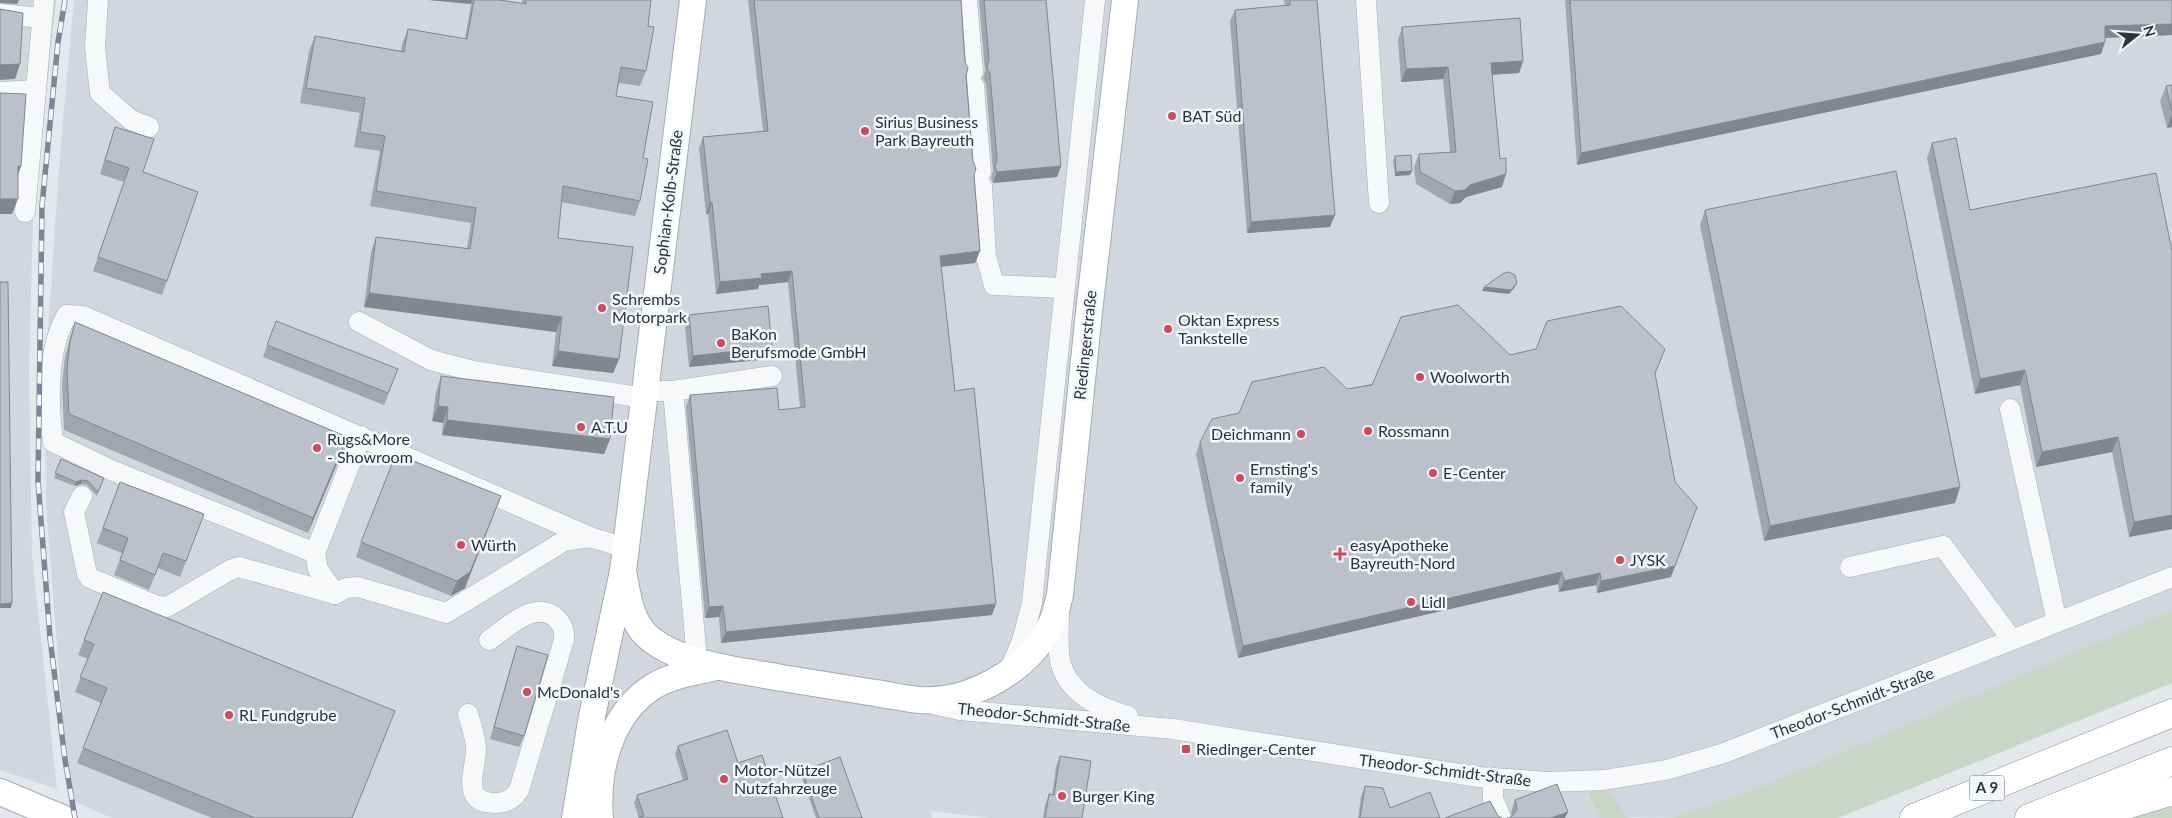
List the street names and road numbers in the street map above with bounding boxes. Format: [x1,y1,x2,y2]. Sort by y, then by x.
street label: Sophian-Kolb-Straße [649,129,686,275]
street label: Riedingerstraße [1069,289,1100,401]
street label: Theodor-Schmidt-Straße [1767,663,1936,742]
street label: Theodor-Schmidt-Straße [957,698,1131,735]
street label: Theodor-Schmidt-Straße [1358,750,1532,790]
road number: A 9 [1970,776,2004,800]

